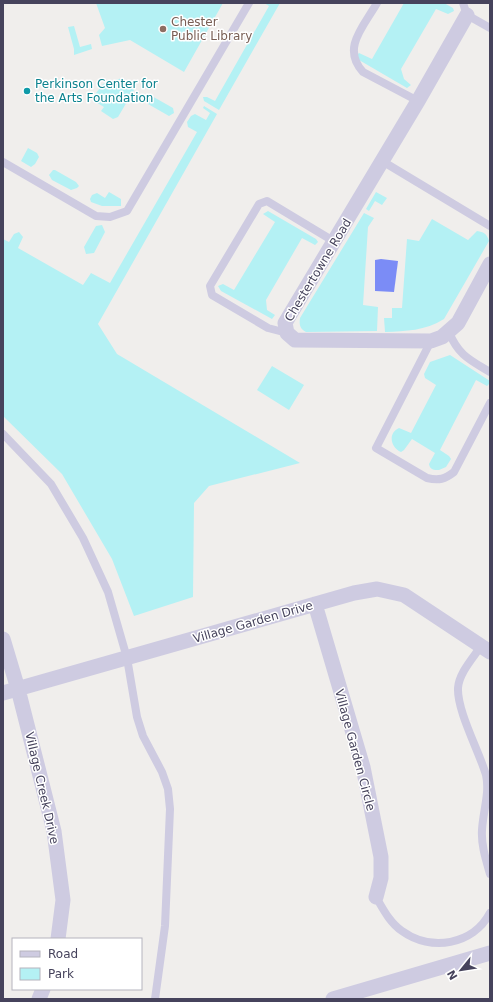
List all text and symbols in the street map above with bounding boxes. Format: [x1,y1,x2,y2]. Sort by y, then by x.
place label: Chester Public Library [171,15,252,43]
marker: Chester Public Library [158,24,168,34]
place label: Perkinson Center for the Arts Foundation [35,77,158,105]
marker: Perkinson Center for the Arts Foundation [22,86,32,96]
street label: Chestertowne Road [282,216,354,324]
street label: Village Garden Drive [192,598,314,646]
street label: Village Garden Circle [332,688,378,812]
street label: Village Creek Drive [22,731,62,845]
legend [12,938,142,990]
text: Road [48,947,78,961]
north arrow [441,950,481,990]
text: Park [48,967,74,981]
text: N [445,968,461,982]

